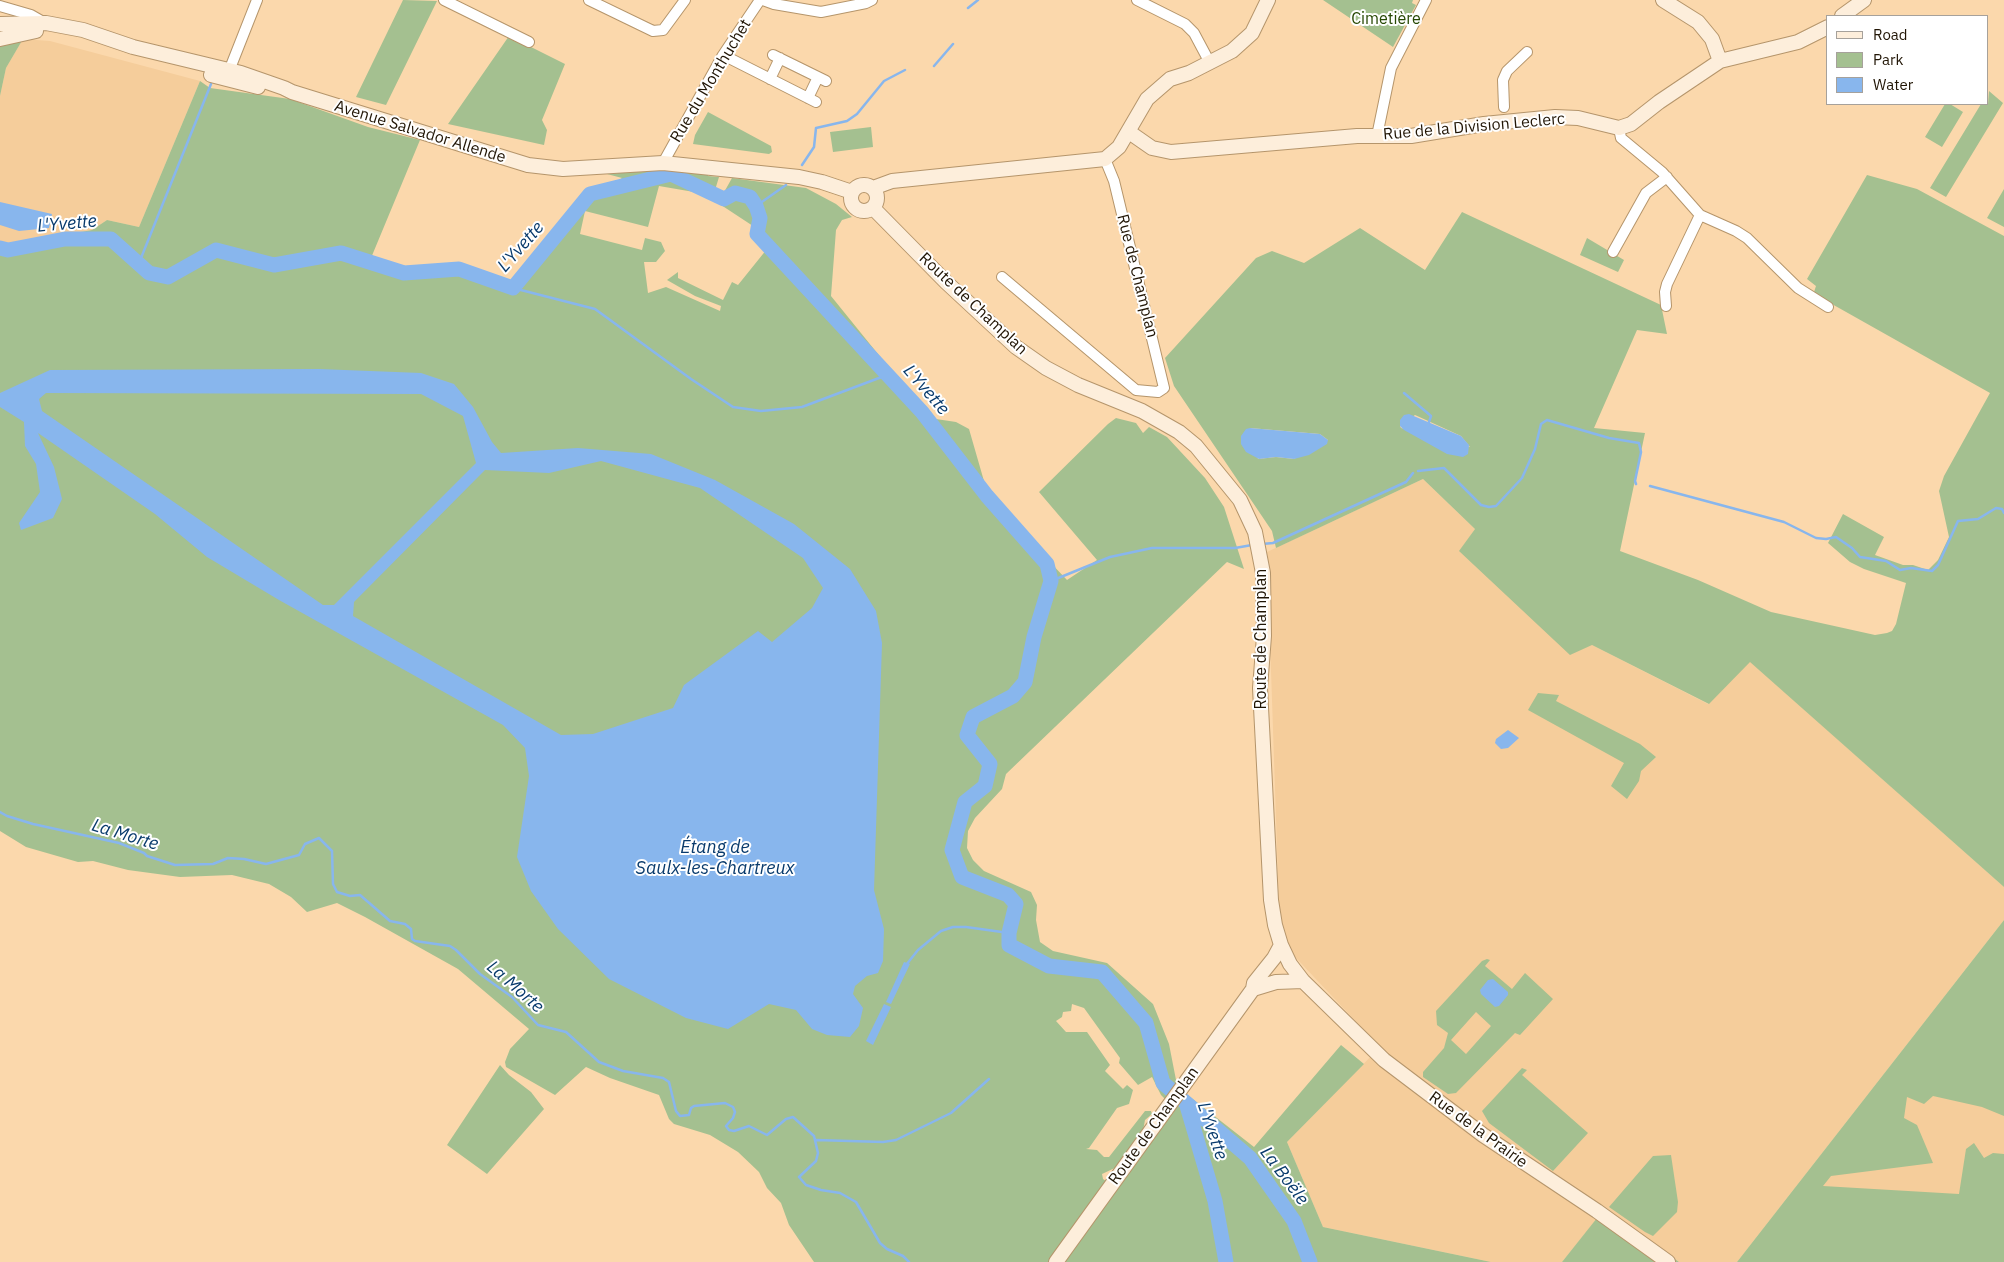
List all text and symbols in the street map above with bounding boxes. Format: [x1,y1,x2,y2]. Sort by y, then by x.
park label: Cimetière [1351,9,1421,29]
legend [1826,15,1989,105]
street label: Rue du Monthuchet [667,16,755,146]
text: Road [1873,25,1908,44]
text: Park [1873,50,1903,69]
text: Water [1873,75,1913,94]
street label: Avenue Salvador Allende [332,97,508,167]
street label: Rue de la Division Leclerc [1382,109,1566,145]
water label: L'Yvette [36,211,98,237]
street label: Rue de Champlan [1112,212,1162,340]
water label: L'Yvette [493,217,549,277]
street label: Route de Champlan [915,249,1031,359]
water label: L'Yvette [898,360,954,420]
street label: Route de Champlan [1251,569,1271,709]
water label: La Morte [89,815,161,855]
water label: Étang de Saulx-les-Chartreux [635,837,795,880]
water label: La Morte [482,956,548,1018]
street label: Route de Champlan [1105,1063,1203,1189]
street label: Rue de la Prairie [1425,1088,1531,1172]
water label: L'Yvette [1192,1099,1232,1163]
water label: La Boële [1255,1143,1313,1209]

